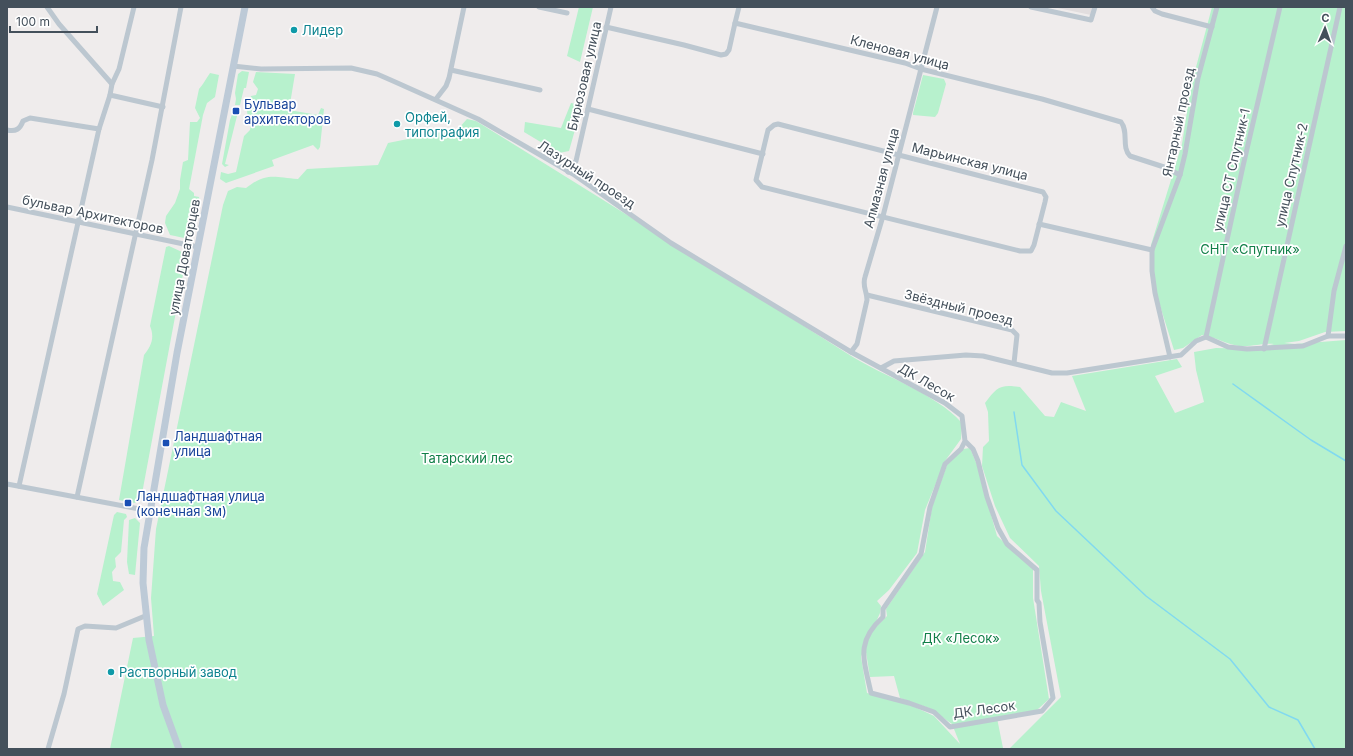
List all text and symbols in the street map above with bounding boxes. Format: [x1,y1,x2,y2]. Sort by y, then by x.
scale bar [10,8,97,34]
north arrow [1305,8,1345,48]
text: С [1321,11,1330,25]
text: 100 m [16,14,50,29]
street label: Бирюзовая улица [564,20,604,132]
place label: Лидер [302,22,343,38]
marker: Лидер [289,25,299,35]
street label: Кленовая улица [849,31,951,73]
street label: Янтарный проезд [1159,66,1197,178]
place label: Бульвар архитекторов [244,96,331,127]
marker: Бульвар архитекторов [231,106,241,116]
street label: улица СТ Спутник-1 [1209,107,1253,233]
place label: Орфей, типография [405,109,480,140]
marker: Орфей, типография [392,119,402,129]
street label: улица Спутник-2 [1271,121,1311,229]
street label: Алмазная улица [860,126,902,230]
street label: Лазурный проезд [535,137,639,211]
street label: Марьинская улица [910,139,1030,183]
street label: бульвар Архитекторов [21,191,165,237]
street label: улица Доваторцев [165,198,203,316]
park label: СНТ «Спутник» [1200,241,1300,257]
street label: Звёздный проезд [903,286,1015,328]
street label: ДК Лесок [896,359,958,405]
place label: Ландшафтная улица [174,428,262,459]
marker: Ландшафтная улица [161,438,171,448]
park label: Татарский лес [421,450,513,466]
place label: Ландшафтная улица (конечная 3м) [136,488,265,519]
marker: Ландшафтная улица (конечная 3м) [123,498,133,508]
park label: ДК «Лесок» [922,630,1000,646]
place label: Растворный завод [119,664,237,680]
marker: Растворный завод [106,667,116,677]
street label: ДК Лесок [952,697,1016,721]

